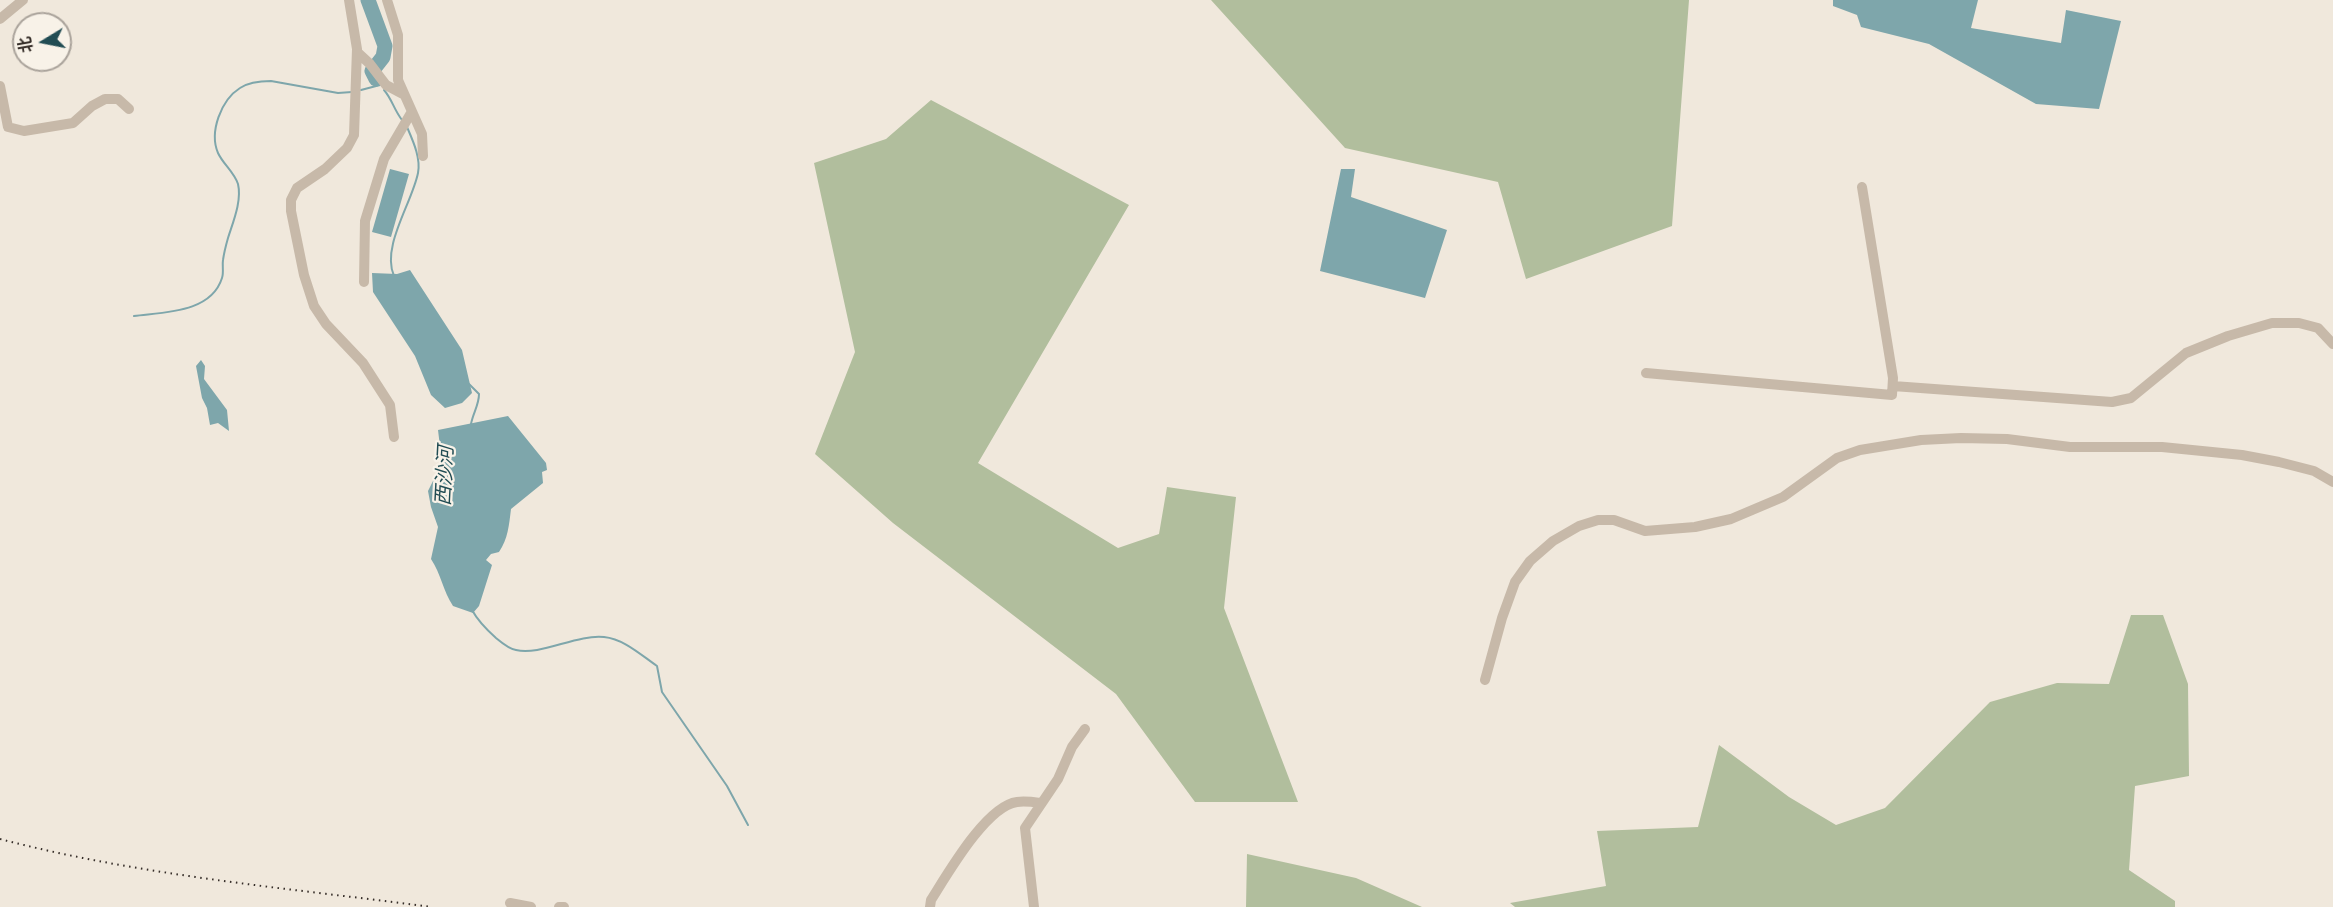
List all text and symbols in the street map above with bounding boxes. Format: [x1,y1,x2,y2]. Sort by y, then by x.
north arrow [12,12,72,72]
text: 北 [15,35,36,54]
water label: 西沙河 [432,445,460,507]

